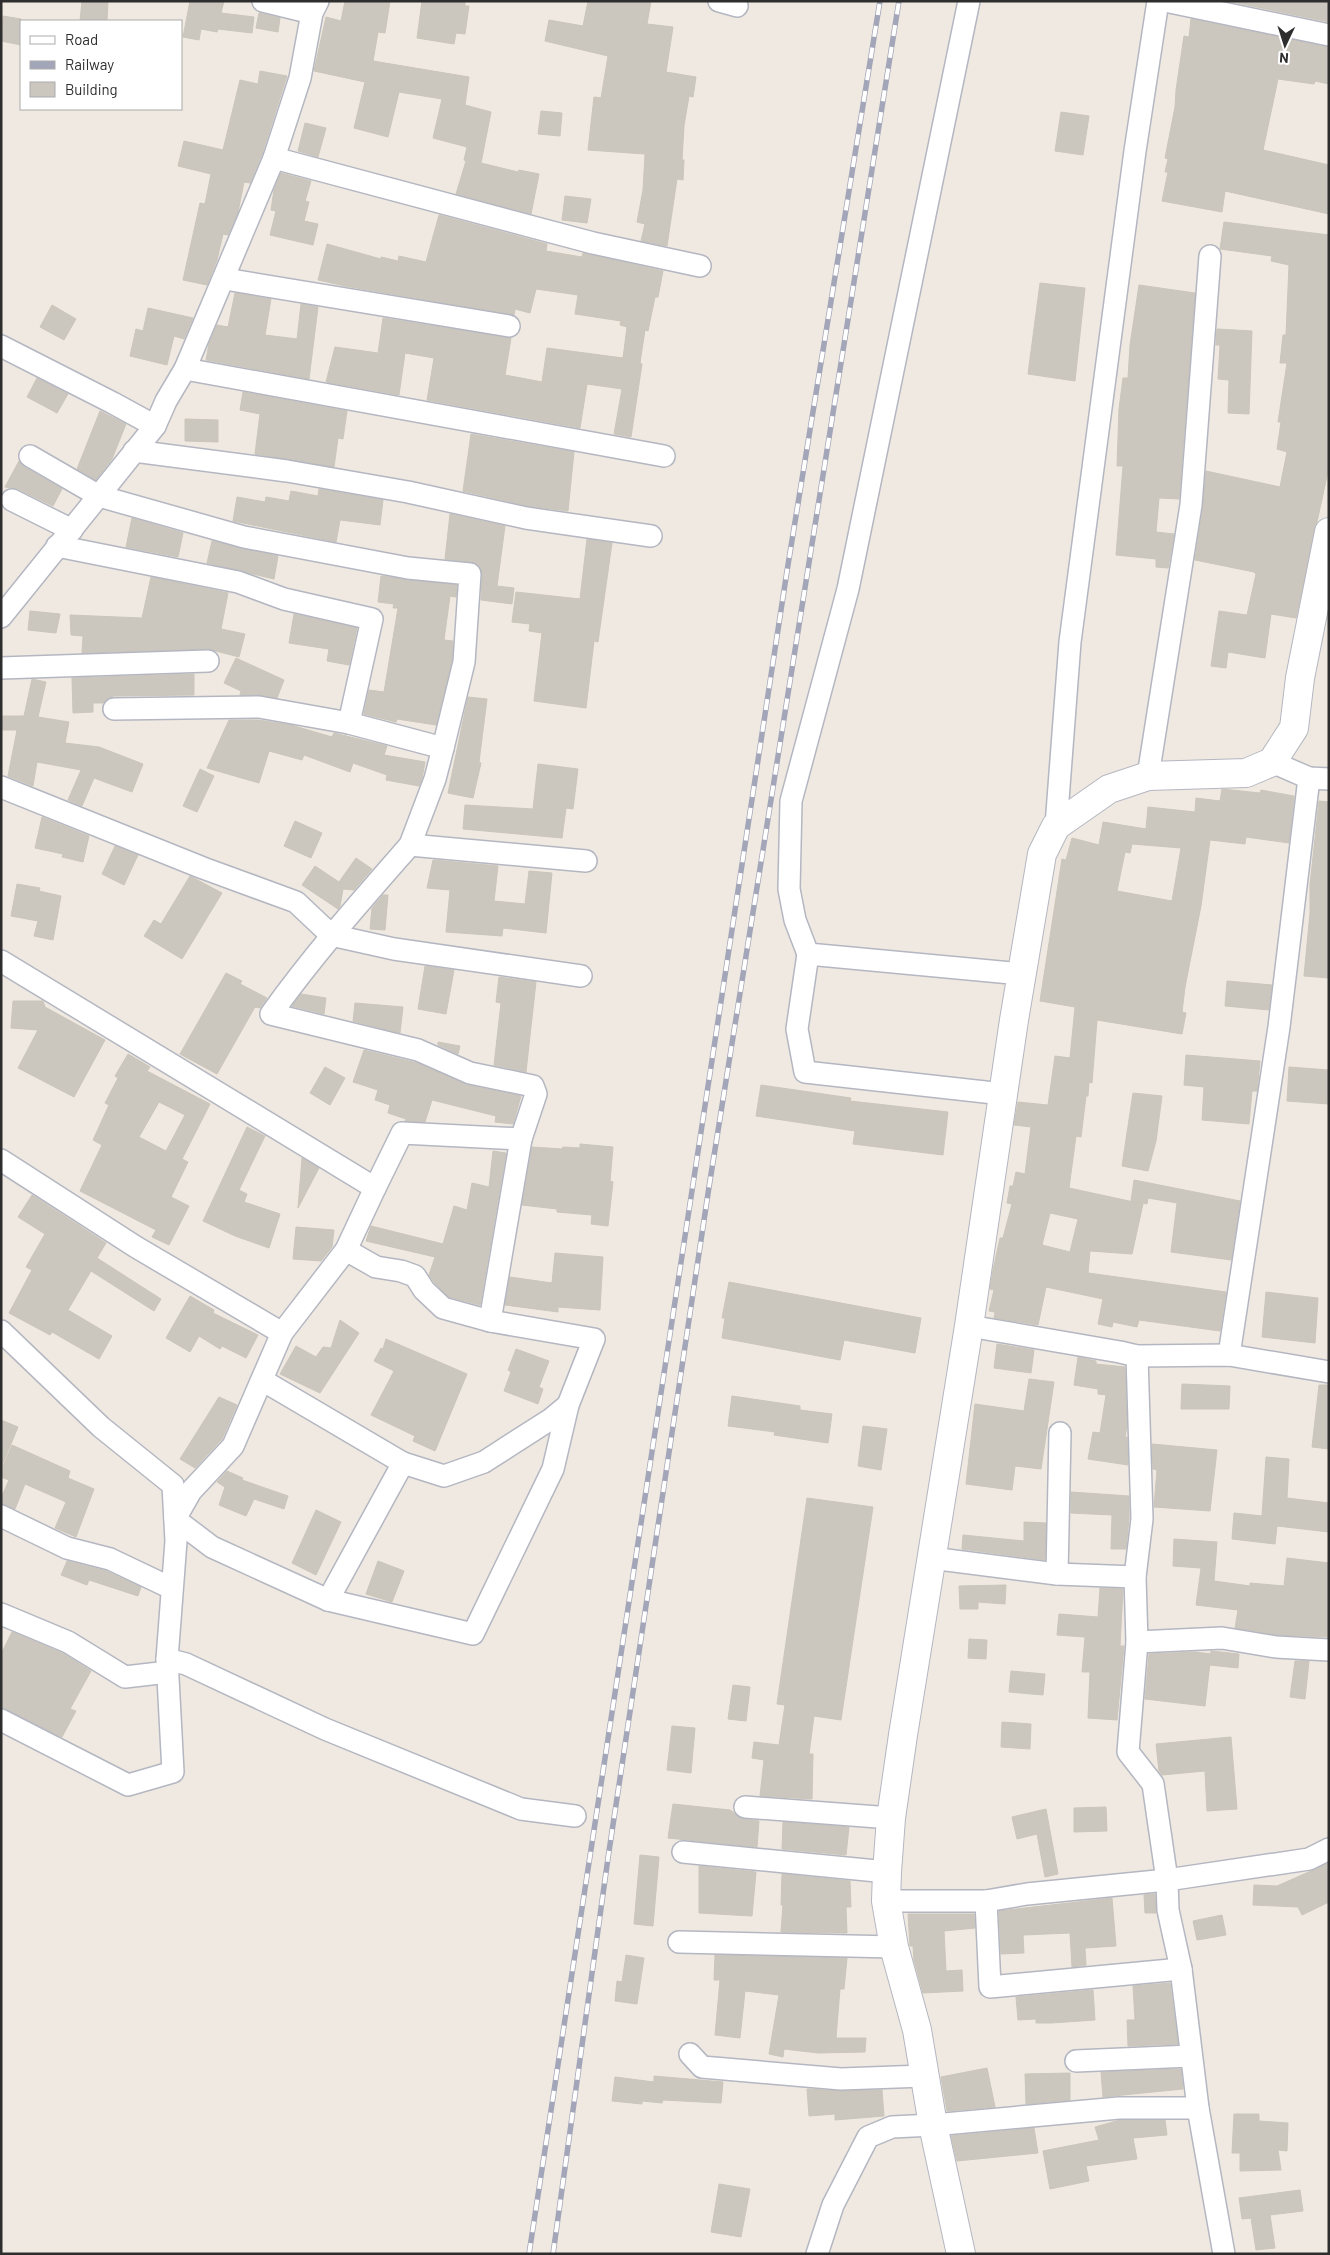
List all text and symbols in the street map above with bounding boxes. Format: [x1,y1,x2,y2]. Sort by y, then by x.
legend [20,20,182,110]
north arrow [1260,20,1310,70]
text: Road [65,30,98,48]
text: N [1279,50,1289,67]
text: Railway [65,55,114,73]
text: Building [65,80,118,98]

